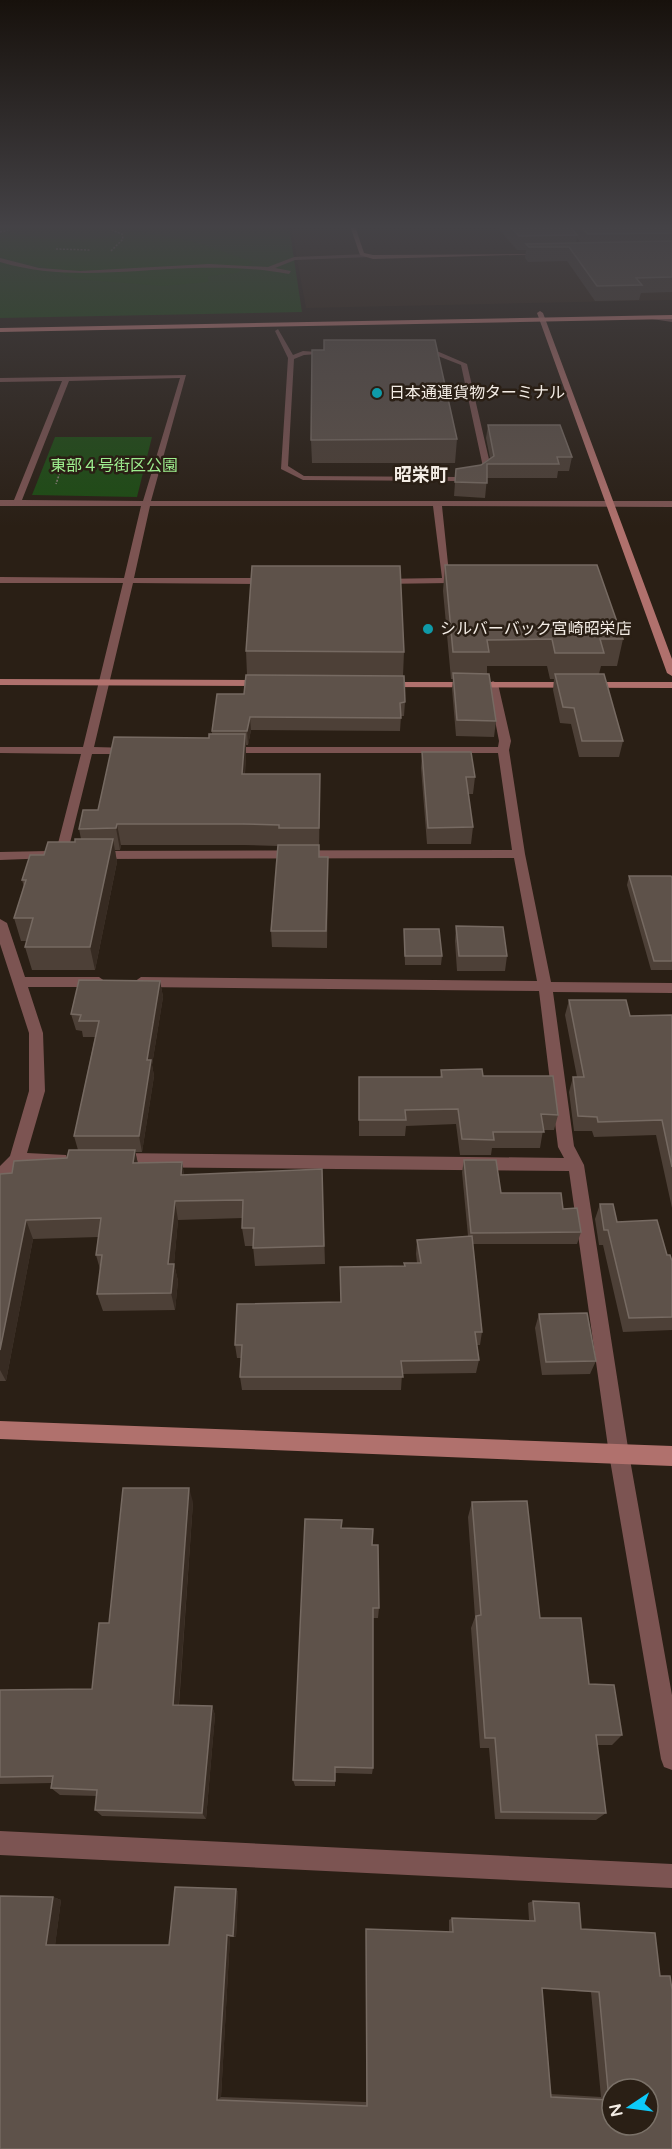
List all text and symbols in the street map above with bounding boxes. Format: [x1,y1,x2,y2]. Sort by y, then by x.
place label: 日本通運貨物ターミナル [389,383,565,403]
marker: 日本通運貨物ターミナル [370,386,384,400]
park label: 東部４号街区公園 [50,456,178,476]
district label: 昭栄町 [394,464,448,486]
place label: シルバーバック宮崎昭栄店 [440,619,632,639]
marker: シルバーバック宮崎昭栄店 [421,622,435,636]
north arrow [600,2077,660,2137]
text: N [605,2102,628,2119]

